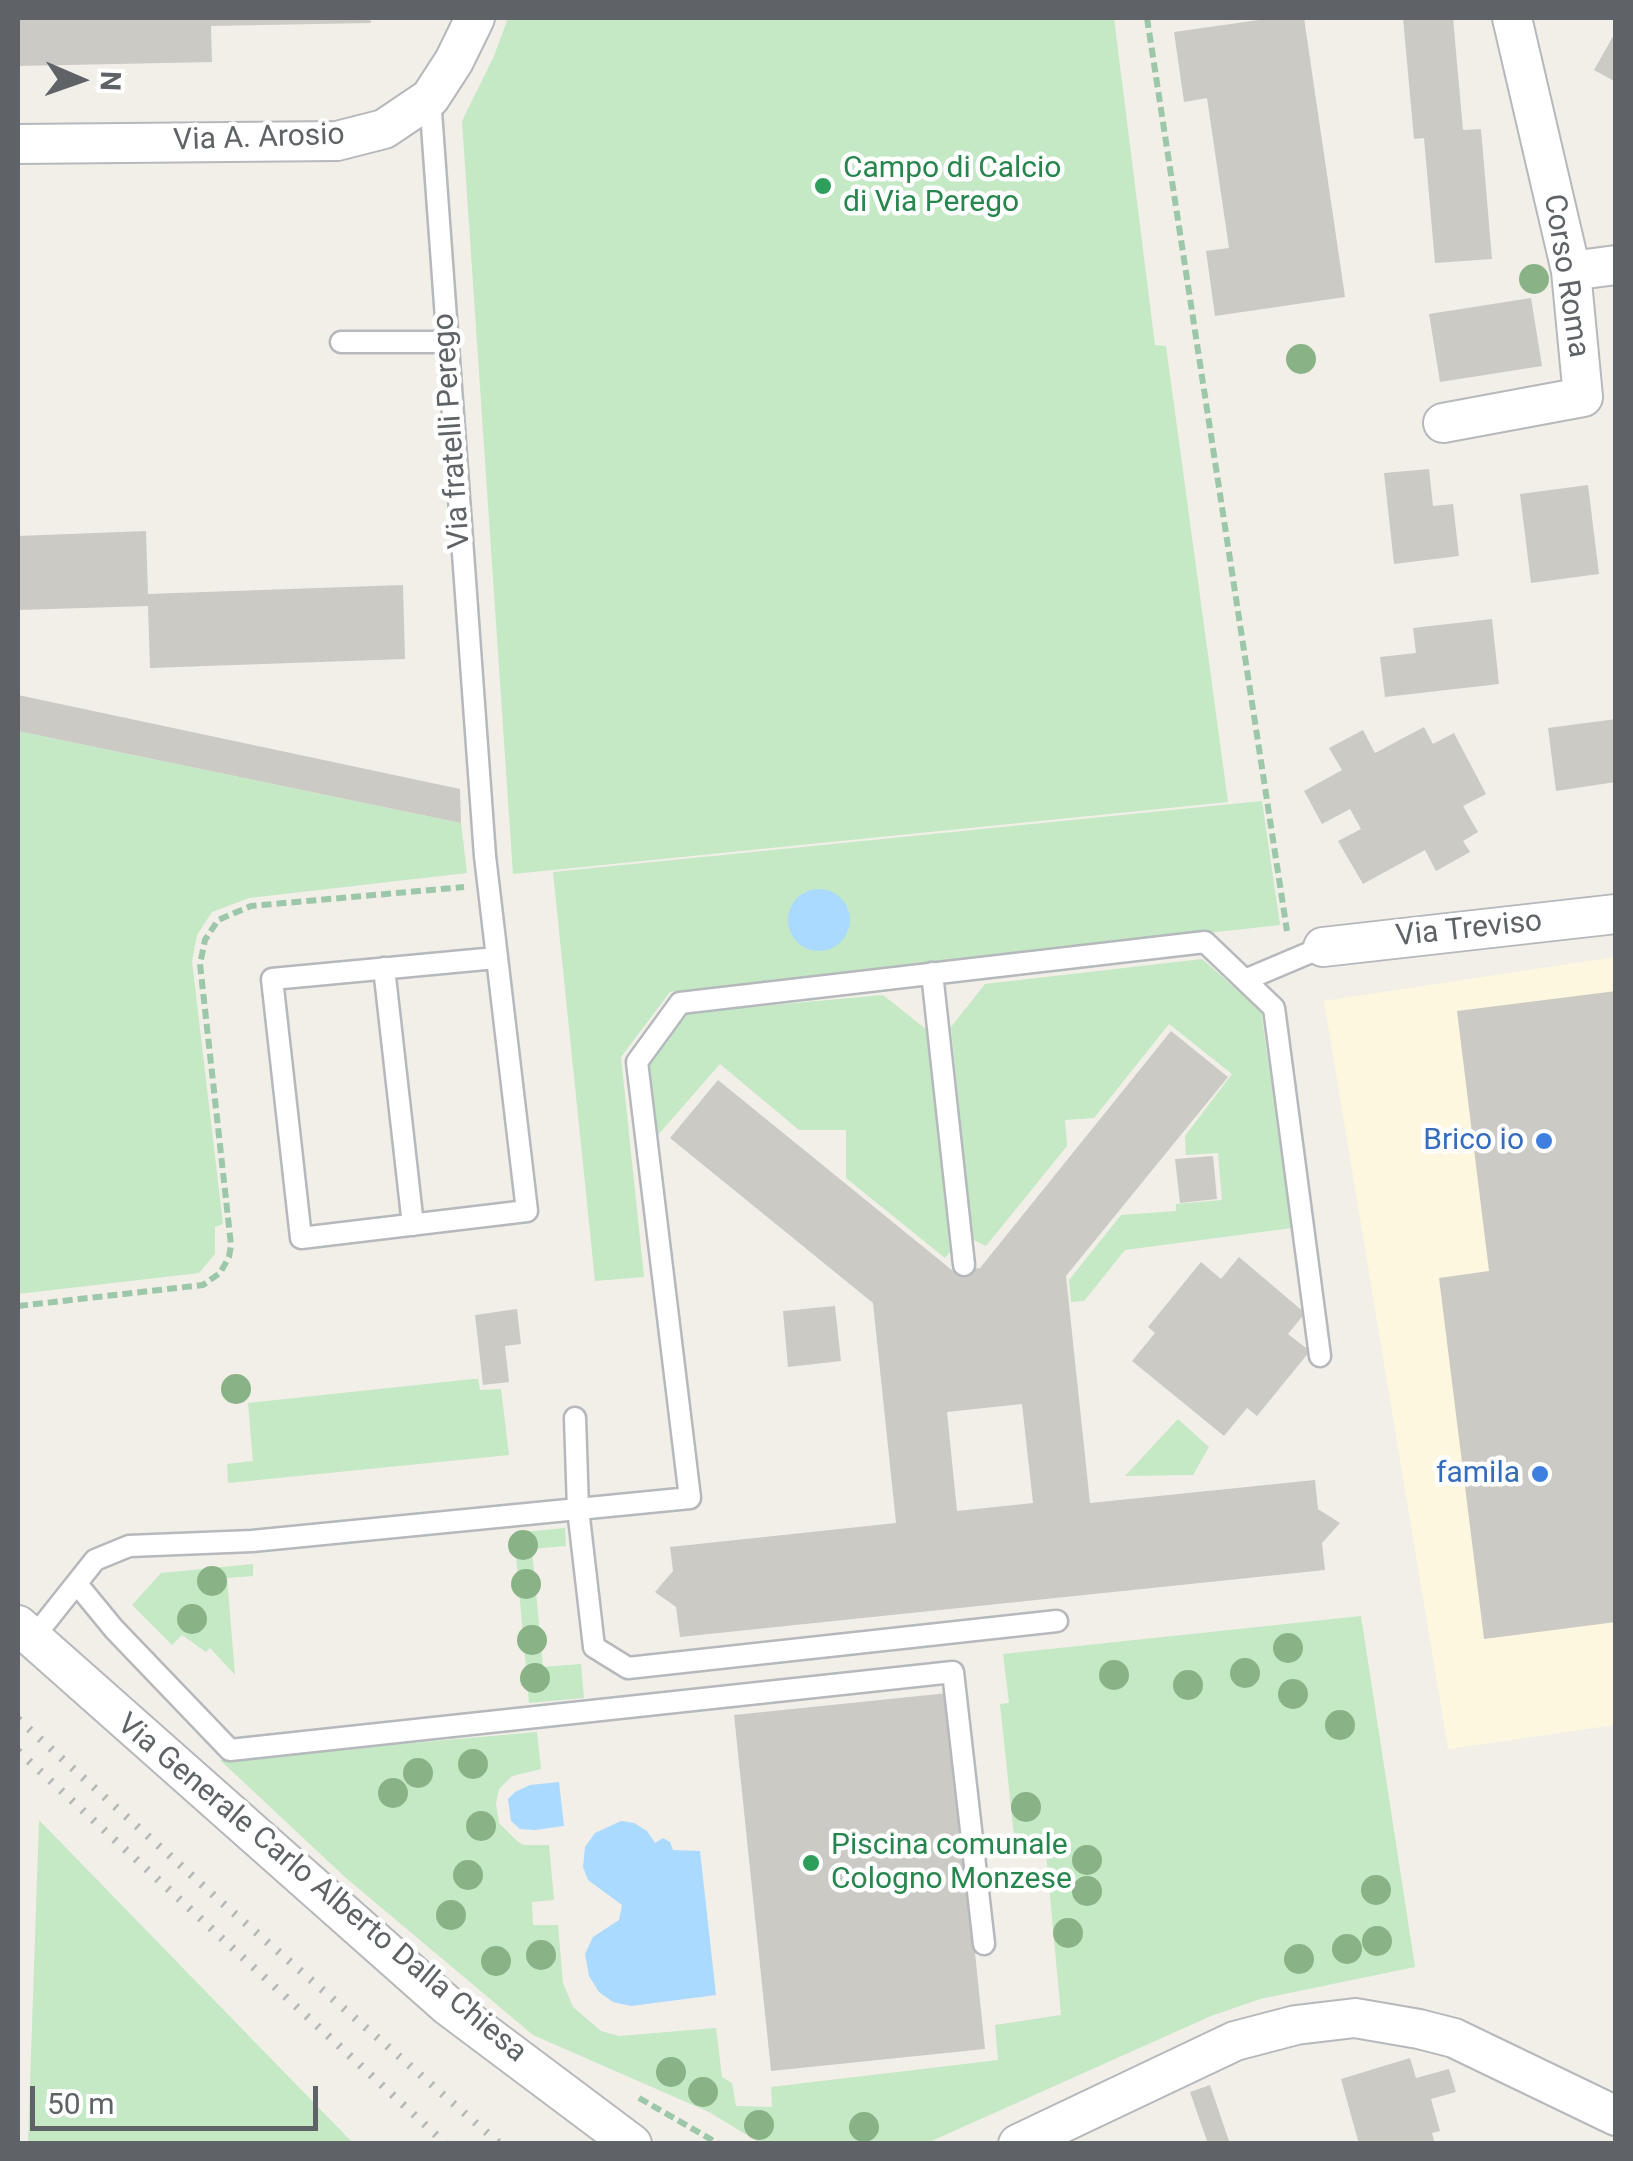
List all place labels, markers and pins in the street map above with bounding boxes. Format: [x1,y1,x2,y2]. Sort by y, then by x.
place label: Campo di Calcio di Via Perego [843,151,1061,222]
marker: Campo di Calcio di Via Perego [812,175,834,197]
place label: Brico io [1423,1123,1524,1159]
marker: Brico io [1533,1130,1555,1152]
place label: famila [1436,1456,1520,1492]
marker: famila [1529,1463,1551,1485]
place label: Piscina comunale Cologno Monzese [831,1828,1072,1898]
marker: Piscina comunale Cologno Monzese [800,1852,822,1874]

